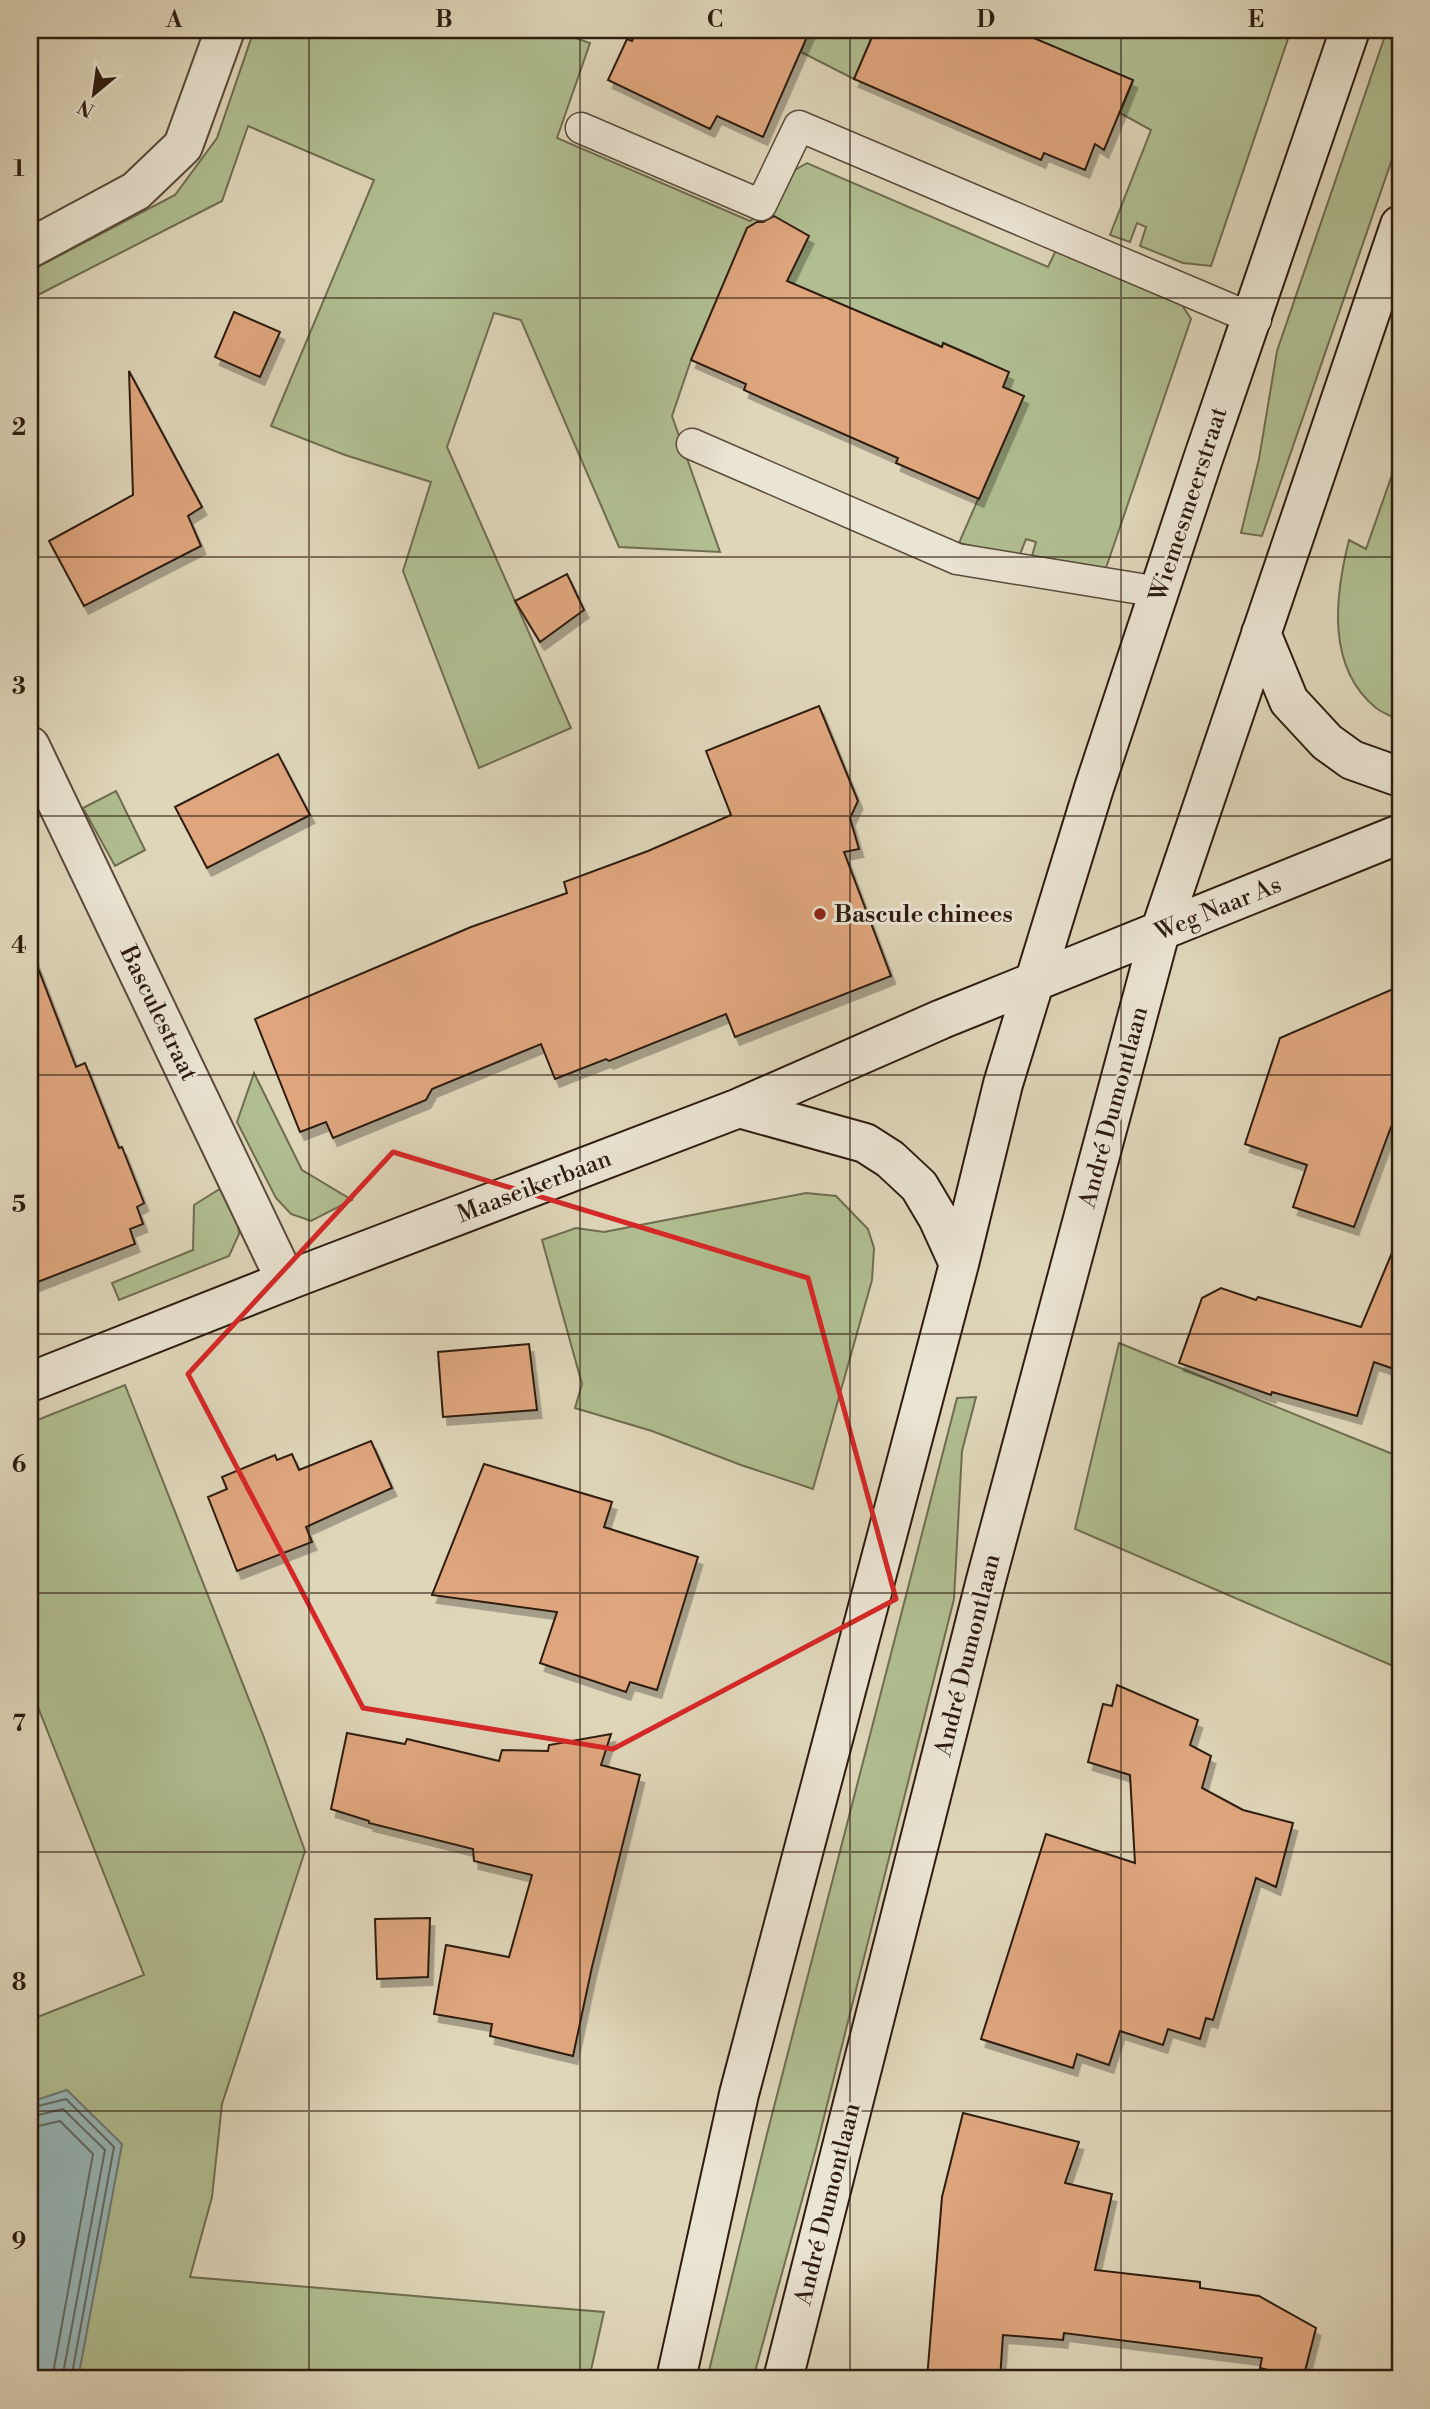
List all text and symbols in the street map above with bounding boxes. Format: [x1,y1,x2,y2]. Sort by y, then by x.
text: A [165,6,183,34]
text: B [435,6,453,34]
text: C [707,6,723,34]
text: D [977,6,995,34]
text: E [1248,6,1264,34]
north arrow [60,60,130,130]
text: N [74,94,99,122]
text: 1 [13,155,25,183]
street label: Wiemesmeerstraat [1143,403,1235,606]
text: 2 [12,414,26,442]
text: 3 [12,673,26,701]
street label: Weg Naar As [1150,870,1286,948]
place label: Bascule chinees [834,900,1013,930]
marker: Bascule chinees [812,906,828,922]
text: 4 [11,932,27,960]
street label: Basculestraat [112,940,204,1086]
street label: André Dumontlaan [1072,1003,1155,1212]
street label: Maaseikerbaan [453,1144,616,1230]
text: 5 [12,1191,26,1219]
text: 6 [12,1451,26,1479]
street label: André Dumontlaan [928,1551,1008,1760]
text: 7 [12,1710,26,1738]
text: 8 [12,1969,26,1997]
street label: André Dumontlaan [788,2100,868,2309]
text: 9 [12,2228,26,2256]

